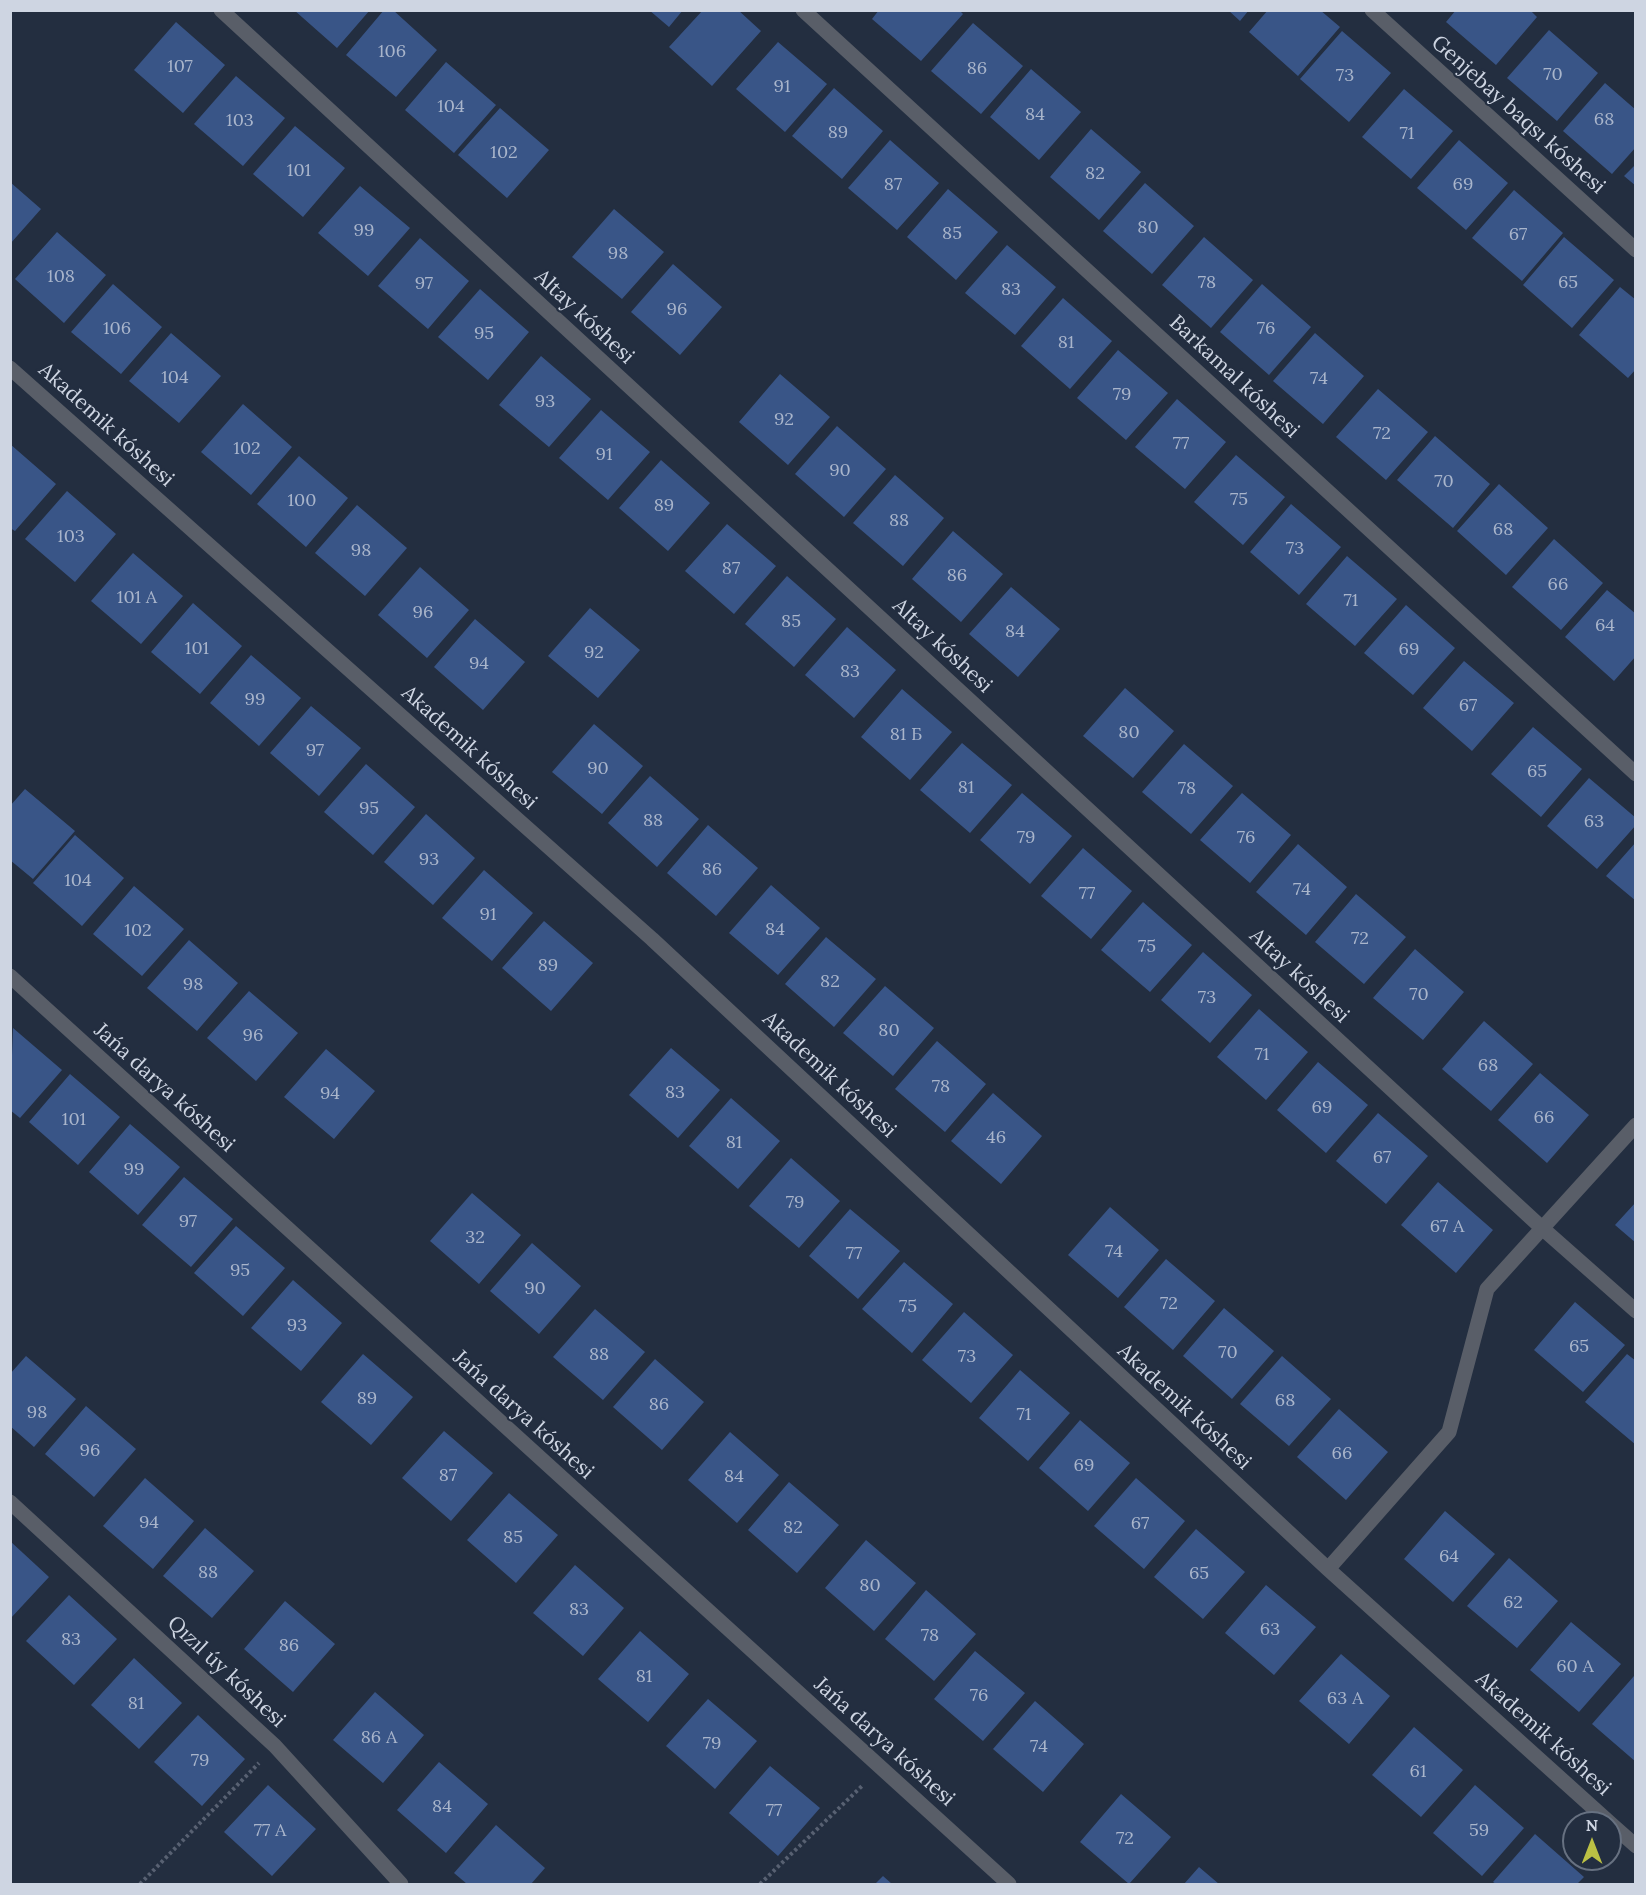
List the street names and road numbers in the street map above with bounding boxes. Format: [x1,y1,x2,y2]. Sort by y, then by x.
street label: Genjebay baqsı kóshesi [1426,30,1610,200]
street label: Altay kóshesi [529,264,639,370]
street label: Barkamal kóshesi [1164,310,1304,444]
street label: Akademik kóshesi [33,358,179,492]
street label: Altay kóshesi [887,593,997,699]
street label: Akademik kóshesi [396,681,542,815]
street label: Altay kóshesi [1244,923,1354,1029]
street label: Akademik kóshesi [757,1007,901,1143]
street label: Jańa darya kóshesi [89,1018,239,1158]
street label: Akademik kóshesi [1112,1339,1256,1475]
street label: Jańa darya kóshesi [448,1345,598,1485]
street label: Qızıl úy kóshesi [162,1611,290,1733]
street label: Akademik kóshesi [1470,1667,1616,1801]
street label: Jańa darya kóshesi [809,1672,959,1812]

